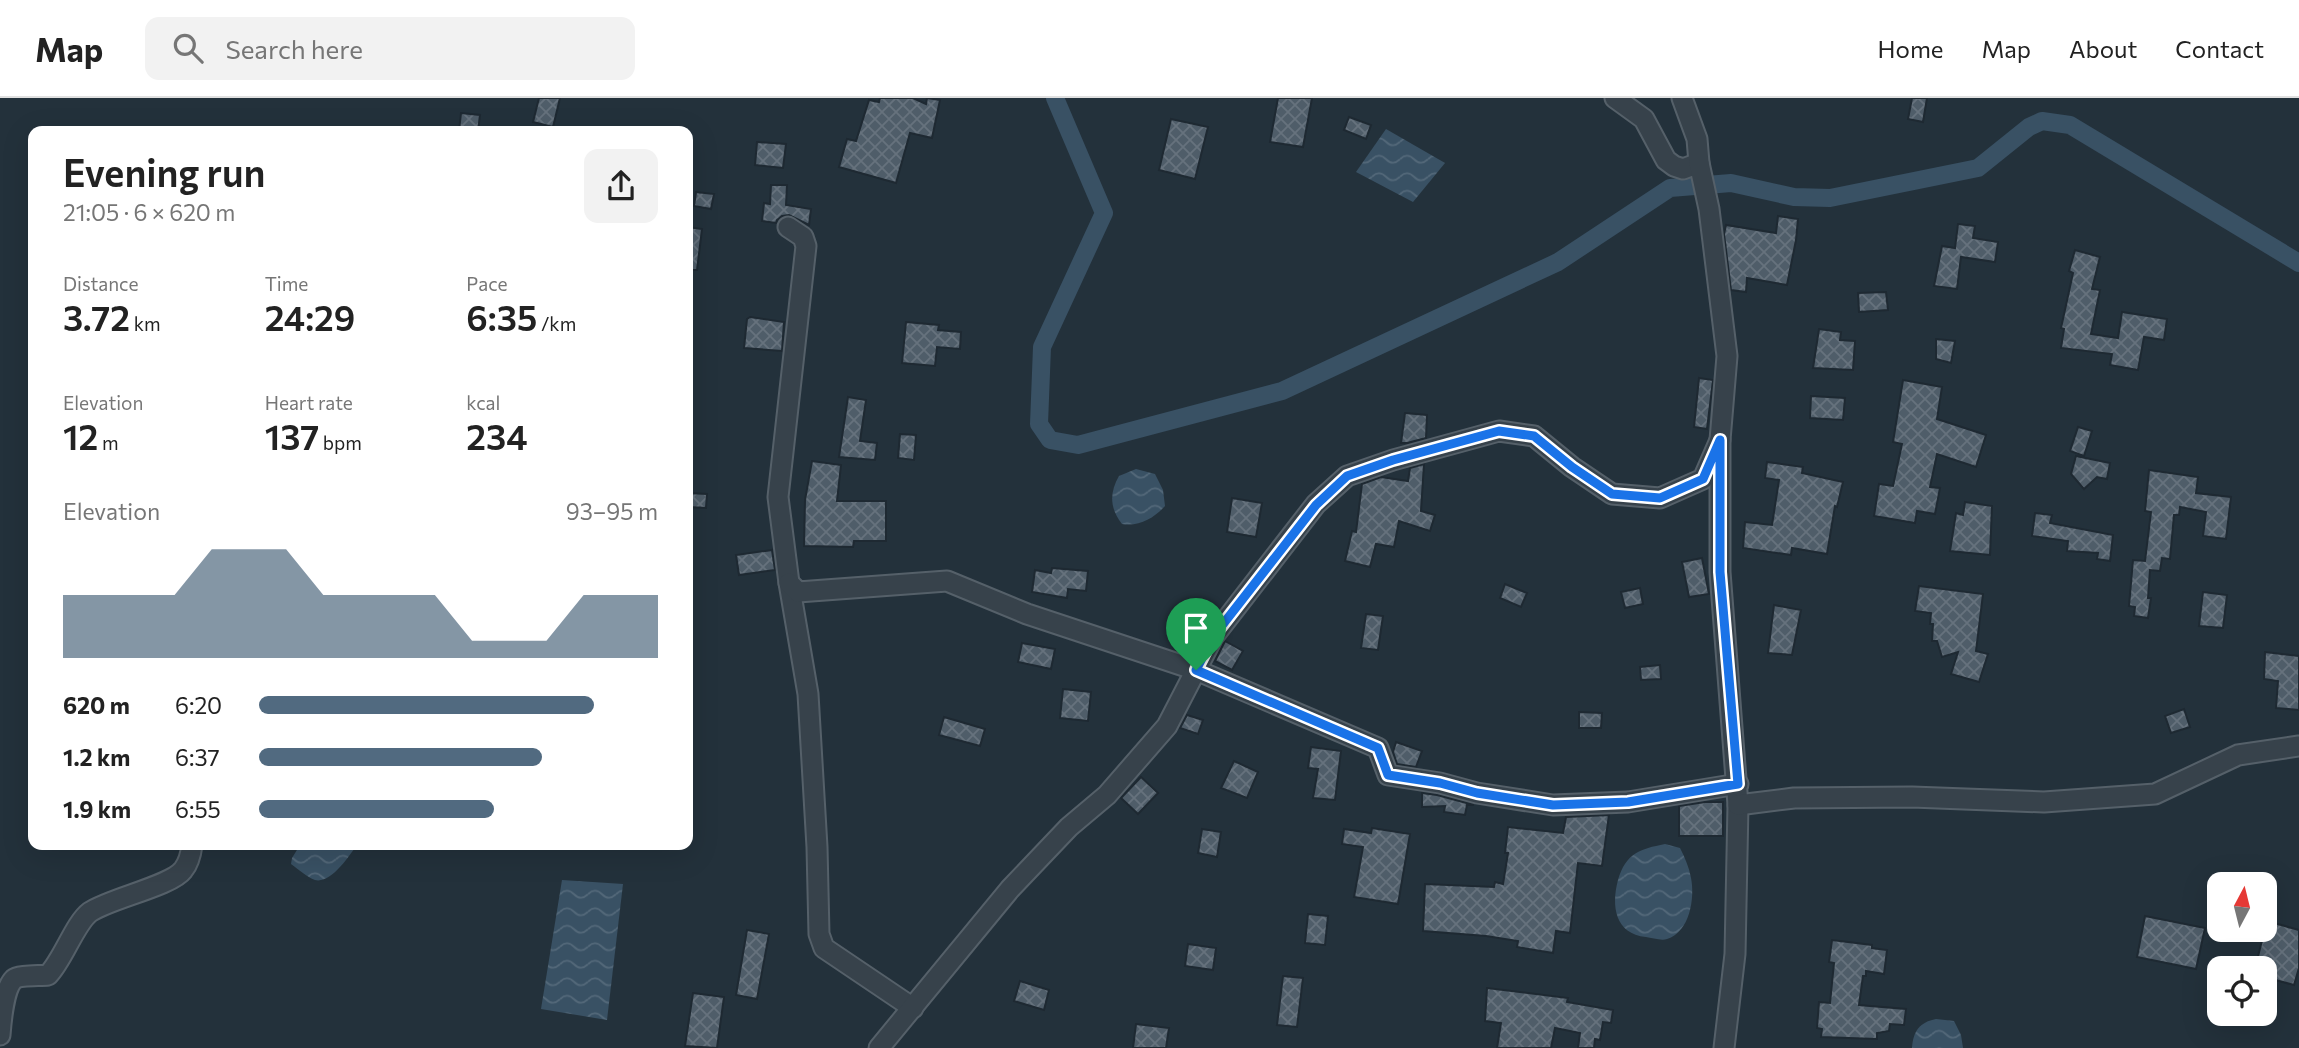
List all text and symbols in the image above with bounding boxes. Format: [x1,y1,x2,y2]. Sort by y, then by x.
search box [145,17,635,80]
text: Map [35,28,103,69]
icon: search [169,29,207,67]
text: Search here [225,33,363,64]
text: Home [1878,34,1944,63]
text: Map [1982,34,2031,63]
text: About [2069,34,2137,63]
text: Contact [2175,34,2264,63]
text: Evening run [63,148,266,195]
button: share [584,149,658,223]
text: 21:05 · 6 × 620 m [63,198,235,226]
text: Distance [63,272,139,295]
text: Time [265,272,308,295]
text: Pace [466,272,508,295]
text: 3.72 [63,295,130,338]
text: 24:29 [265,295,355,338]
text: 6:35 [466,295,537,338]
text: km [130,312,161,335]
text: /km [537,312,576,335]
text: Elevation [63,391,143,414]
text: Heart rate [265,391,353,414]
text: kcal [466,391,500,414]
text: 12 [63,414,98,457]
text: 137 [265,414,319,457]
text: 234 [466,414,528,457]
text: m [98,431,119,454]
text: bpm [319,431,362,454]
text: Elevation [63,497,160,525]
text: 93–95 m [566,497,658,525]
pin [1166,598,1226,670]
icon: arrive [1177,609,1215,647]
text: 620 m [63,691,130,719]
text: 6:20 [175,691,222,719]
text: 1.2 km [63,743,130,771]
text: 6:37 [175,743,220,771]
text: 1.9 km [63,795,131,823]
text: 6:55 [175,795,221,823]
north arrow [2207,872,2277,942]
map controls [2207,872,2277,1026]
button: locate [2207,956,2277,1026]

